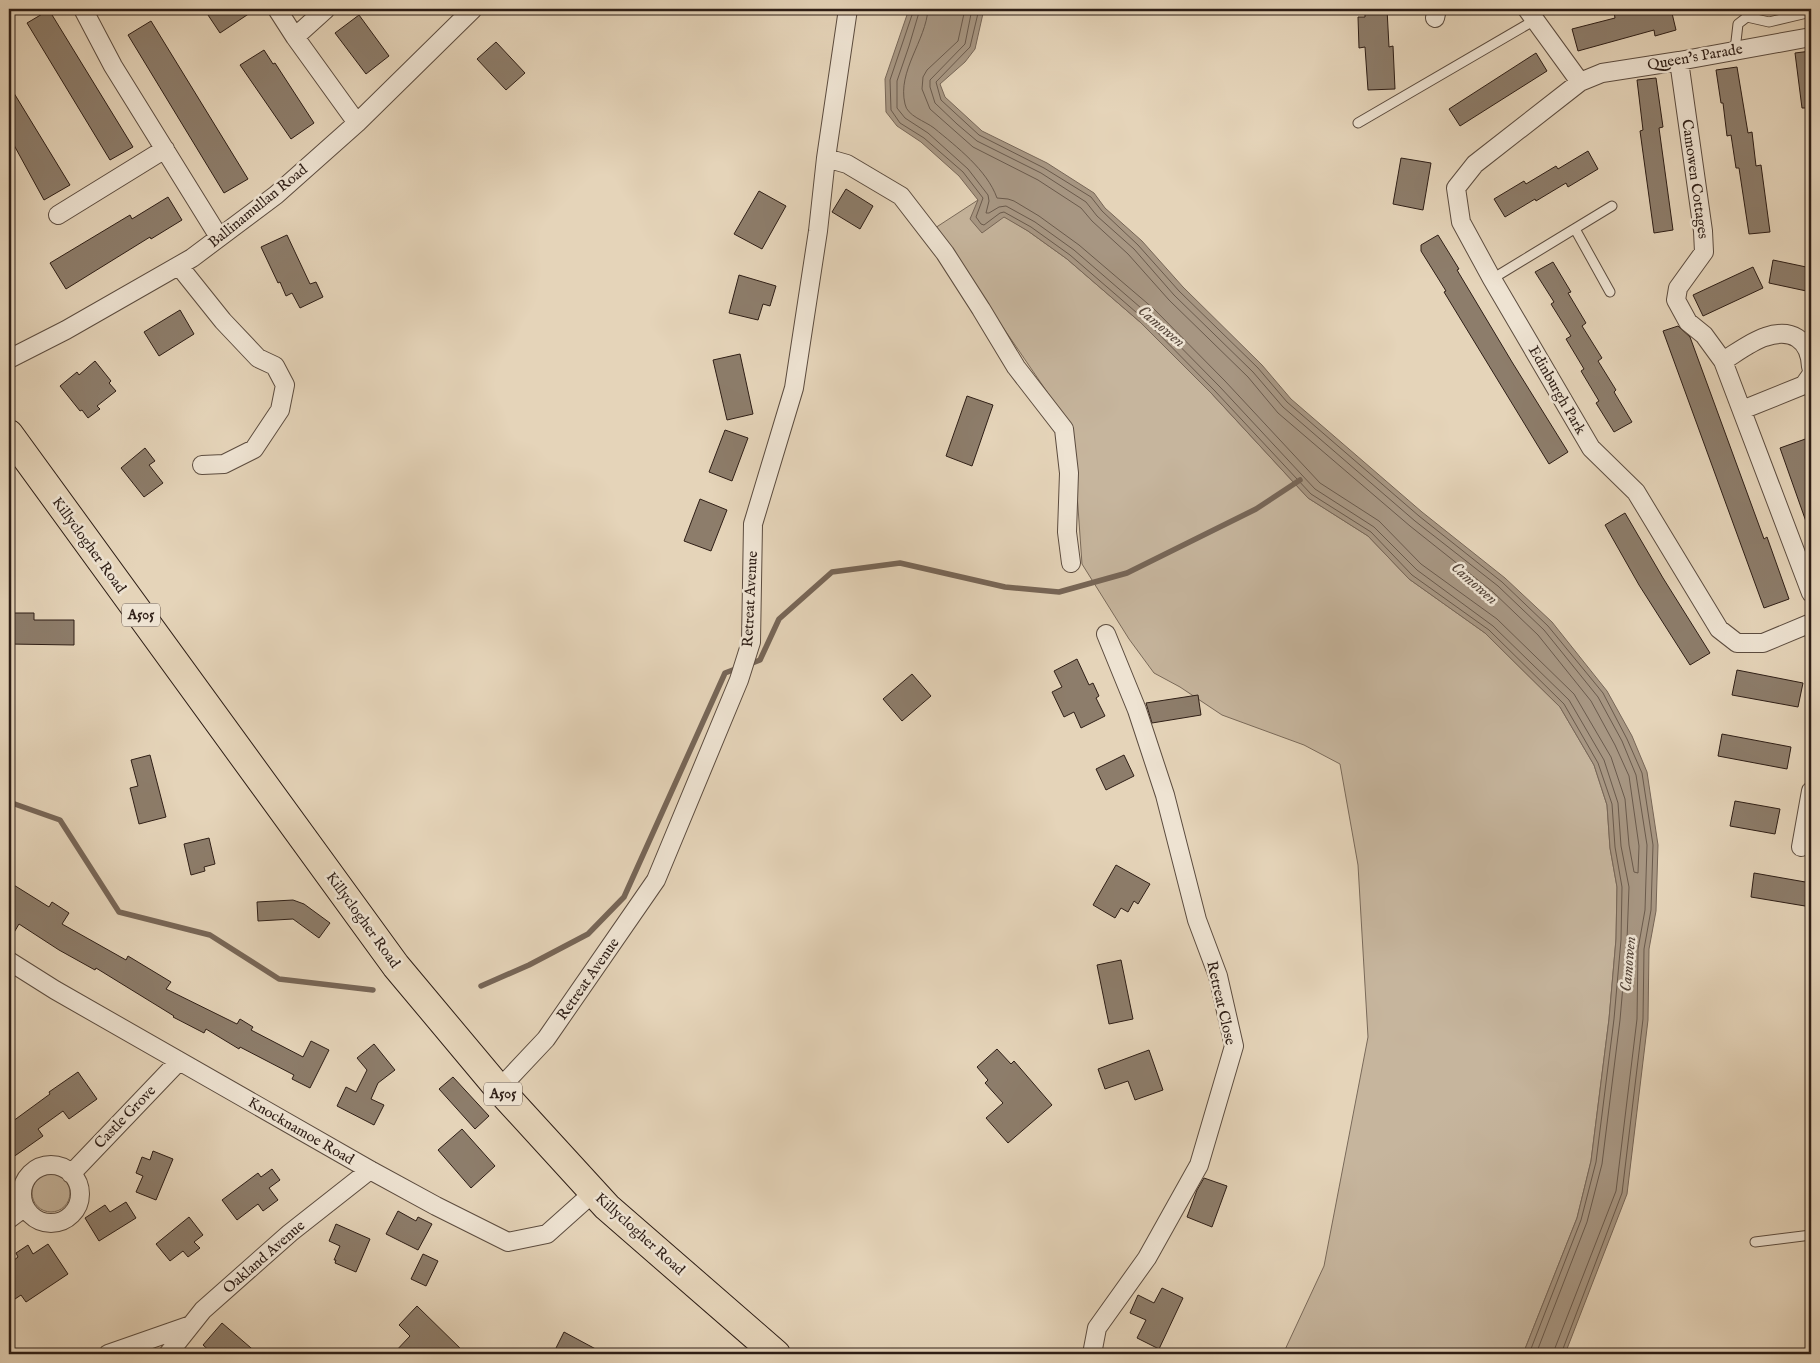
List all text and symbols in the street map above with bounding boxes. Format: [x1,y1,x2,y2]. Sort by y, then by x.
street label: Queen's Parade [1646,39,1744,75]
street label: Camowen Cottages [1677,118,1713,240]
street label: Ballinamullan Road [205,160,312,252]
water label: Camowen [1133,302,1189,352]
street label: Edinburgh Park [1524,342,1591,439]
street label: Killyclogher Road [48,493,131,598]
street label: Retreat Avenue [738,550,762,648]
water label: Camowen [1447,558,1501,610]
road number: A505 [122,604,160,626]
street label: Killyclogher Road [322,868,405,973]
street label: Retreat Avenue [553,934,624,1024]
water label: Camowen [1617,936,1641,992]
street label: Retreat Close [1202,959,1240,1047]
street label: Castle Grove [90,1081,160,1153]
road number: A505 [484,1082,522,1106]
street label: Knocknamoe Road [244,1093,358,1170]
street label: Killyclogher Road [591,1189,690,1280]
street label: Oakland Avenue [219,1216,309,1298]

